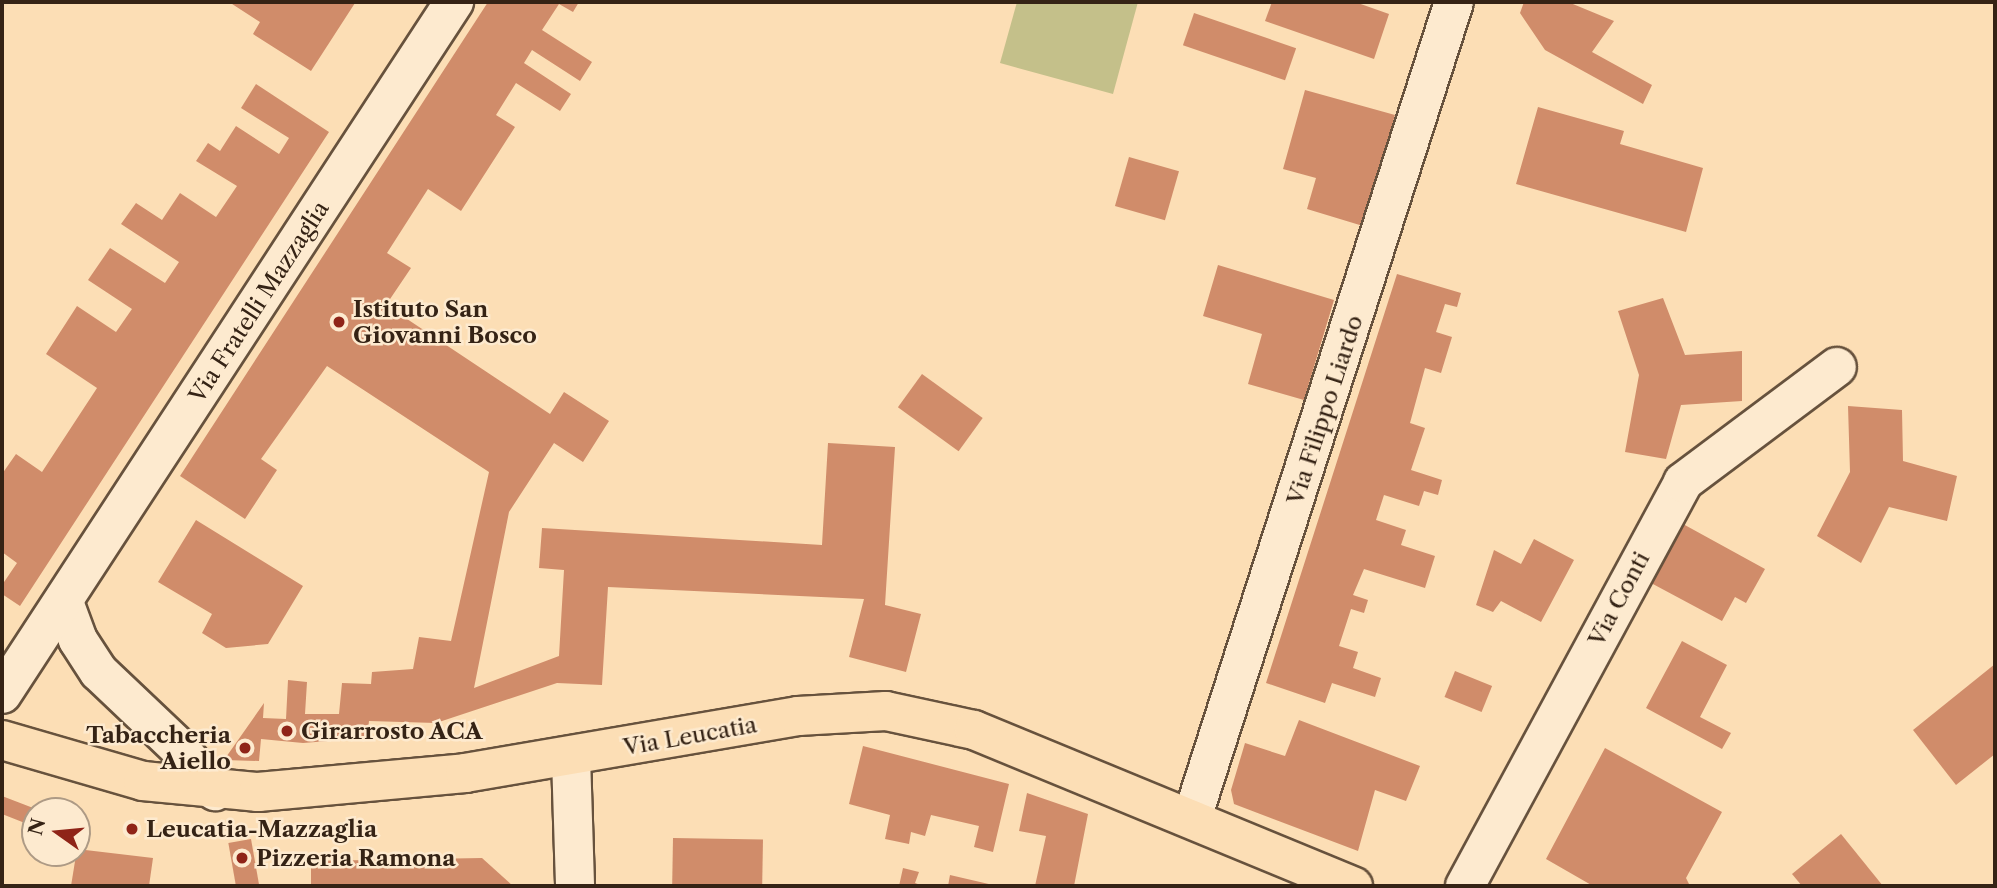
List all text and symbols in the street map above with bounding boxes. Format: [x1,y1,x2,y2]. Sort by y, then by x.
street label: Via Fratelli Mazzaglia [183,196,335,408]
place label: Istituto San Giovanni Bosco [353,295,537,349]
street label: Via Filippo Liardo [1281,312,1369,508]
marker: Istituto San Giovanni Bosco [331,314,347,330]
street label: Via Conti [1583,547,1655,651]
street label: Via Leucatia [621,711,759,761]
place label: Girarrosto ACA [301,717,483,745]
place label: Tabaccheria Aiello [86,721,231,775]
marker: Girarrosto ACA [279,723,295,739]
marker: Tabaccheria Aiello [237,740,253,756]
north arrow [21,797,91,867]
place label: Leucatia-Mazzaglia [146,815,377,843]
text: N [24,816,50,838]
marker: Leucatia-Mazzaglia [124,821,140,837]
place label: Pizzeria Ramona [256,844,456,872]
marker: Pizzeria Ramona [234,850,250,866]

